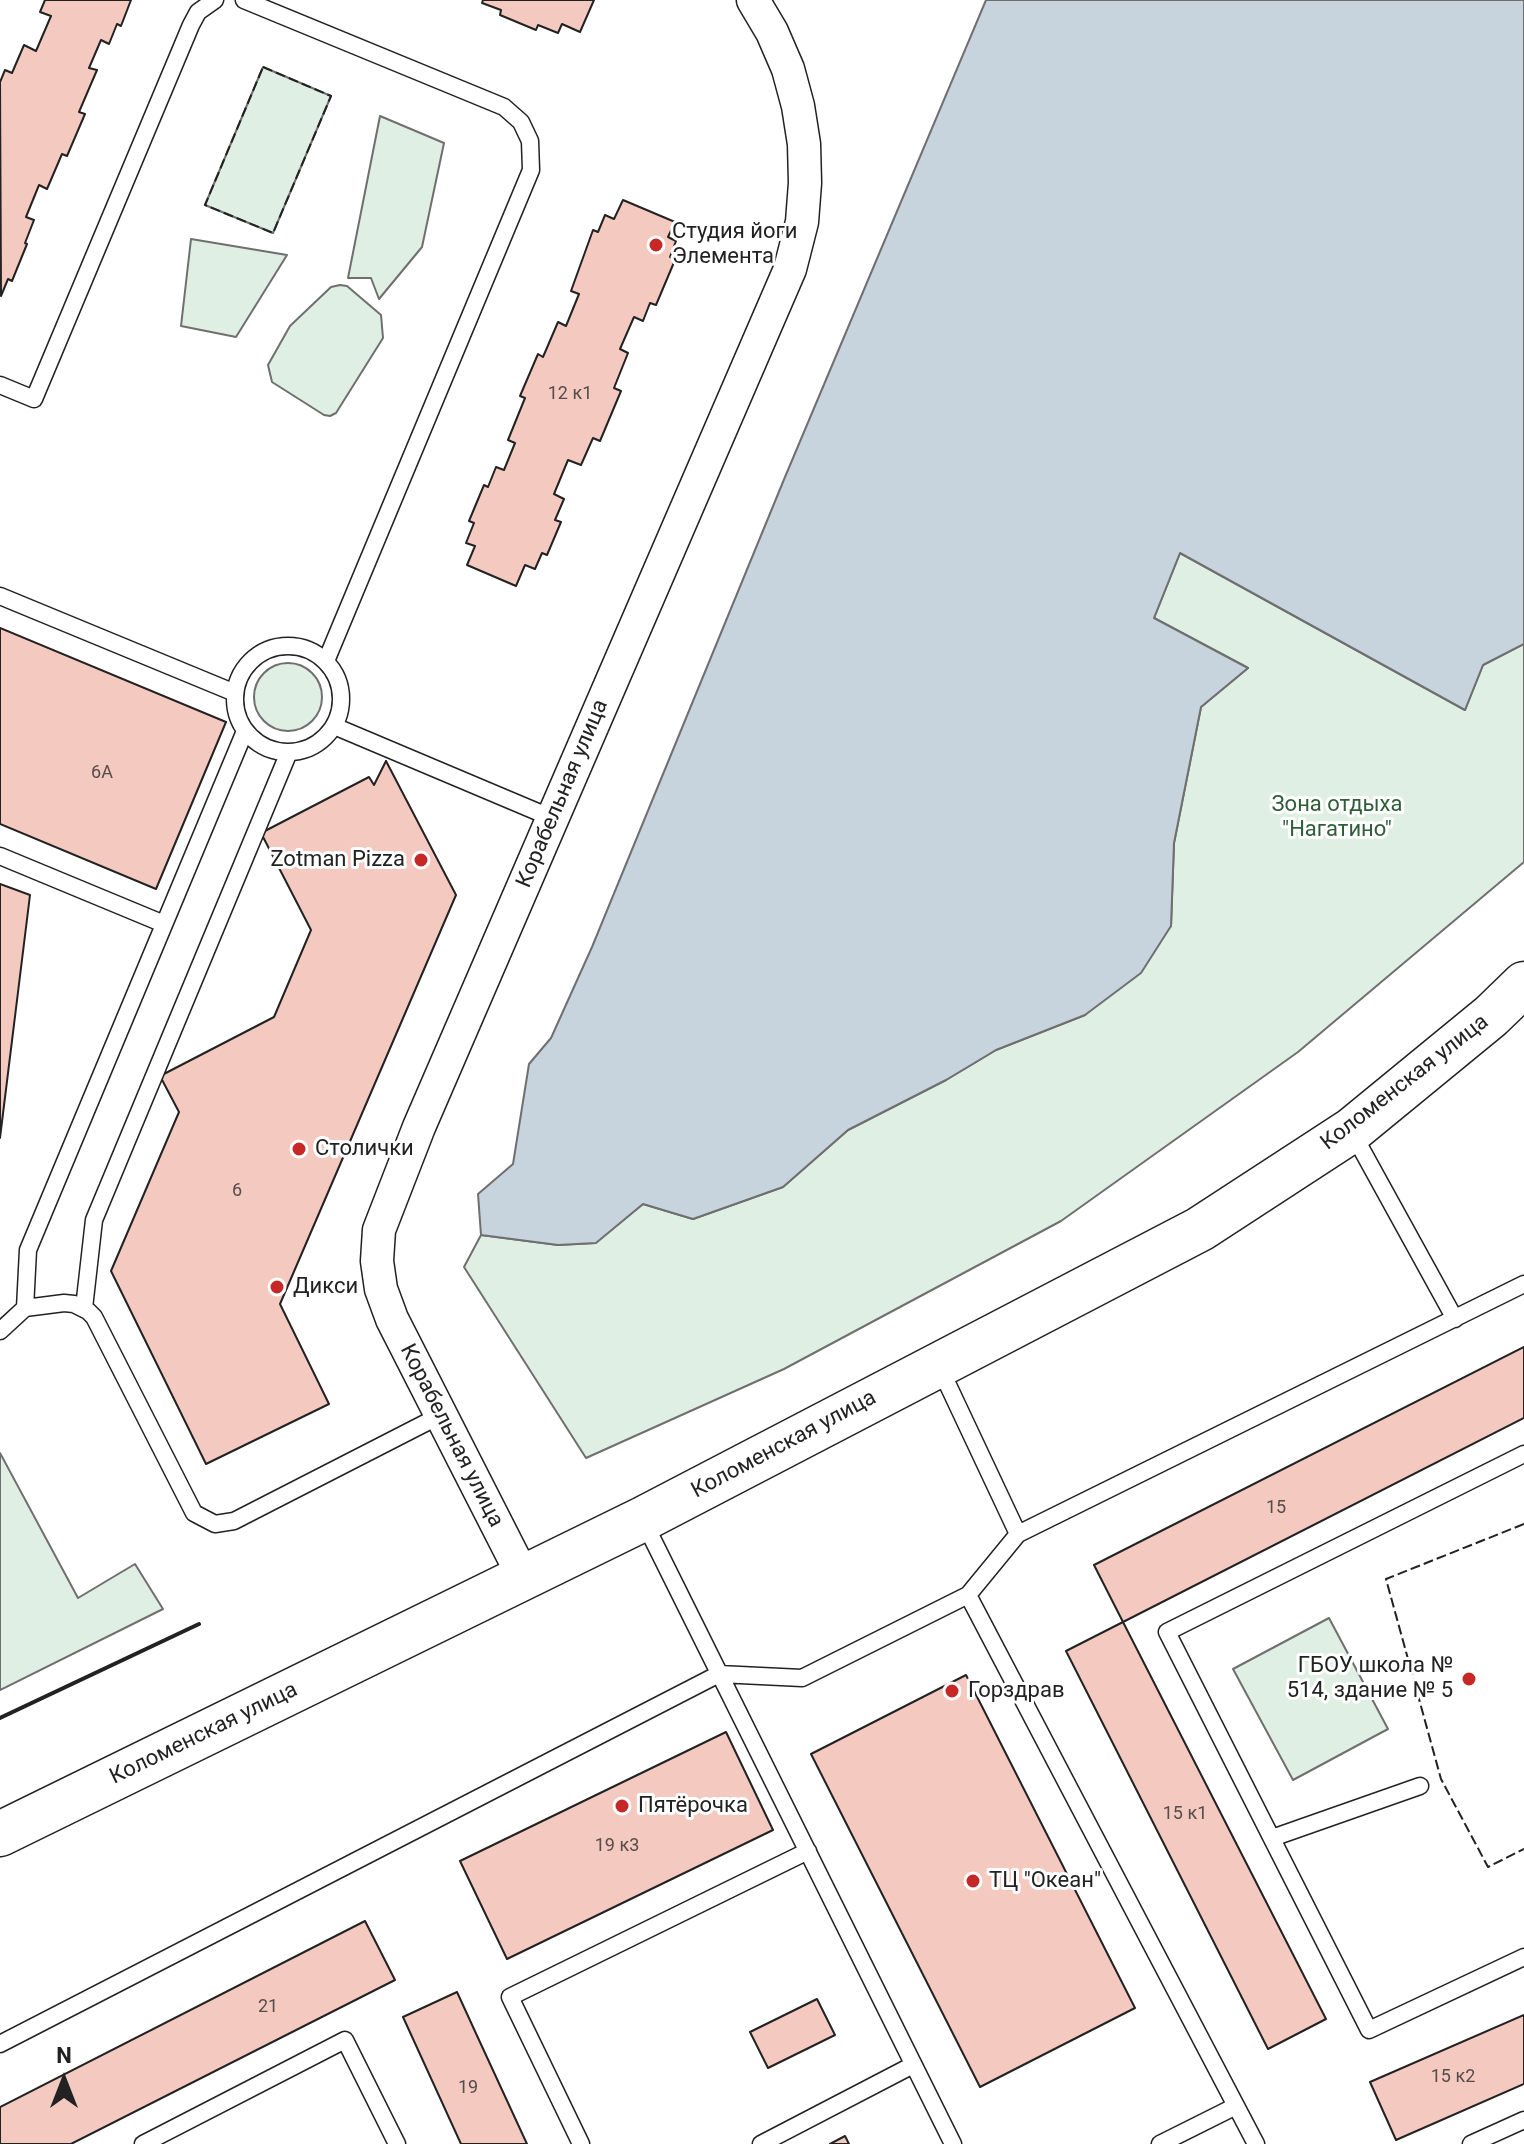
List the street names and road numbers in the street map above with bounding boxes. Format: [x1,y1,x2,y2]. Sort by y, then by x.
street label: Корабельная улица [511,696,615,892]
street label: Коломенская улица [1316,1009,1494,1157]
street label: Корабельная улица [393,1340,509,1532]
street label: Коломенская улица [687,1385,881,1505]
street label: Коломенская улица [106,1677,302,1791]

